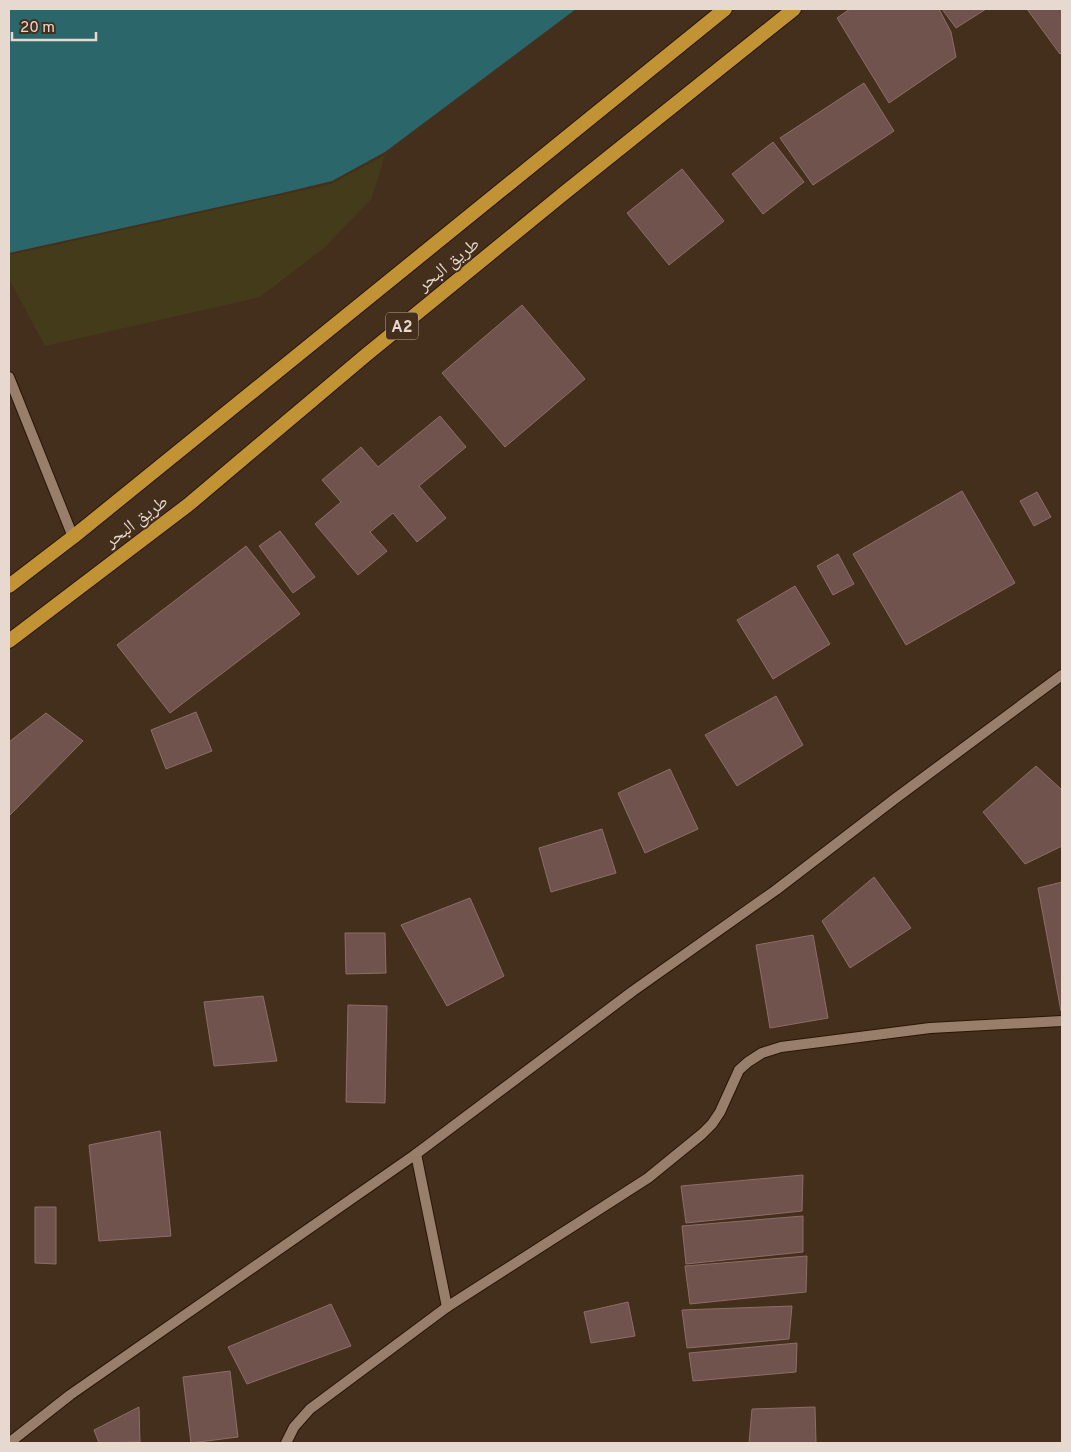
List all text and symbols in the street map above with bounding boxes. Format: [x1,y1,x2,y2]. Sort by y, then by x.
scale bar [12,10,96,42]
text: 20 m [20,19,55,38]
street label: طريق البحر [412,233,485,298]
road number: A2 [386,312,418,340]
street label: طريق البحر [100,491,173,554]

